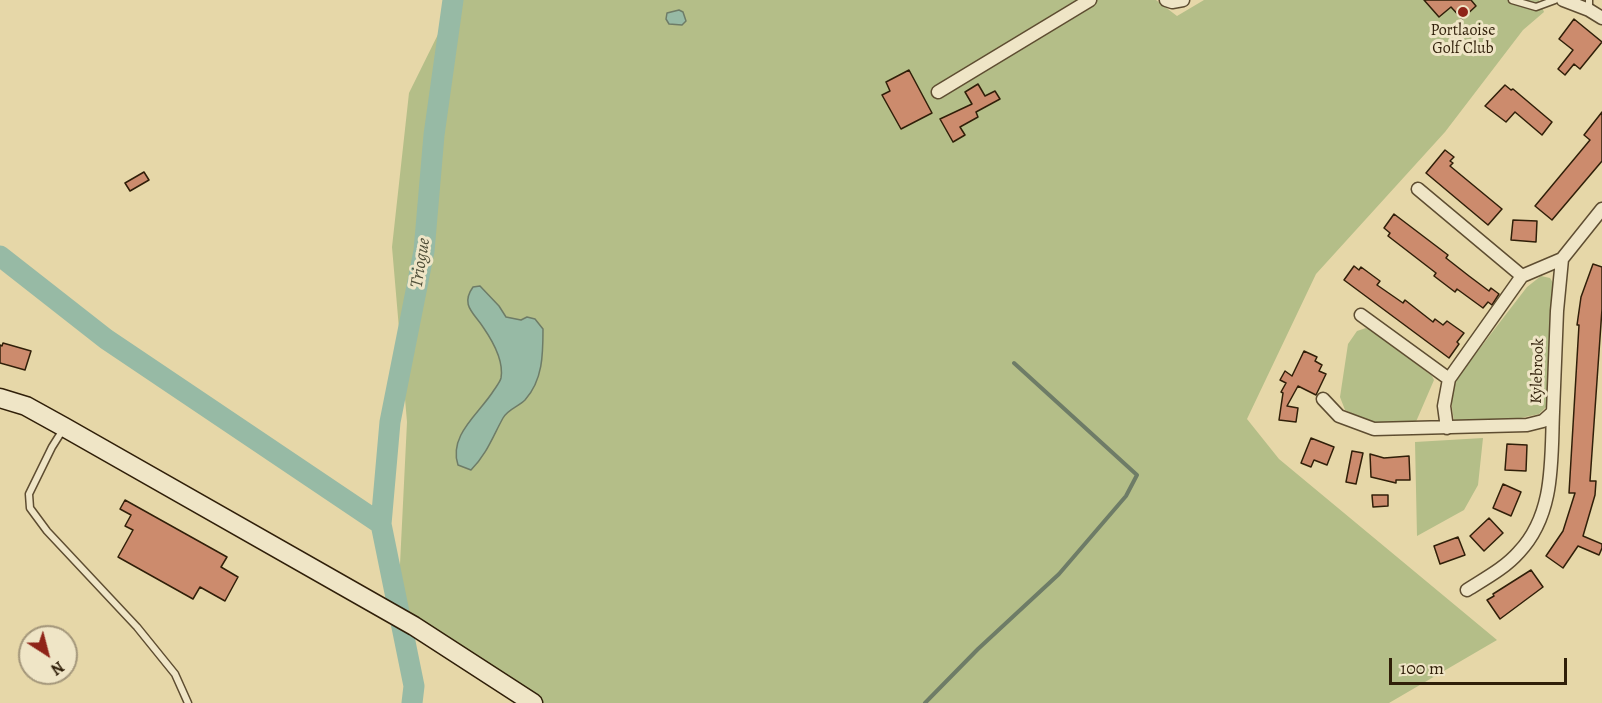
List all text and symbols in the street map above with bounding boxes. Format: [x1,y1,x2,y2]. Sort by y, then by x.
marker: Portlaoise Golf Club [1456,5,1470,19]
place label: Portlaoise Golf Club [1431,21,1495,59]
water label: Triogue [406,236,436,290]
street label: Kylebrook [1527,338,1549,404]
north arrow [18,625,78,685]
scale bar [1392,646,1570,684]
text: N [46,656,69,680]
text: 100 m [1400,656,1444,680]

